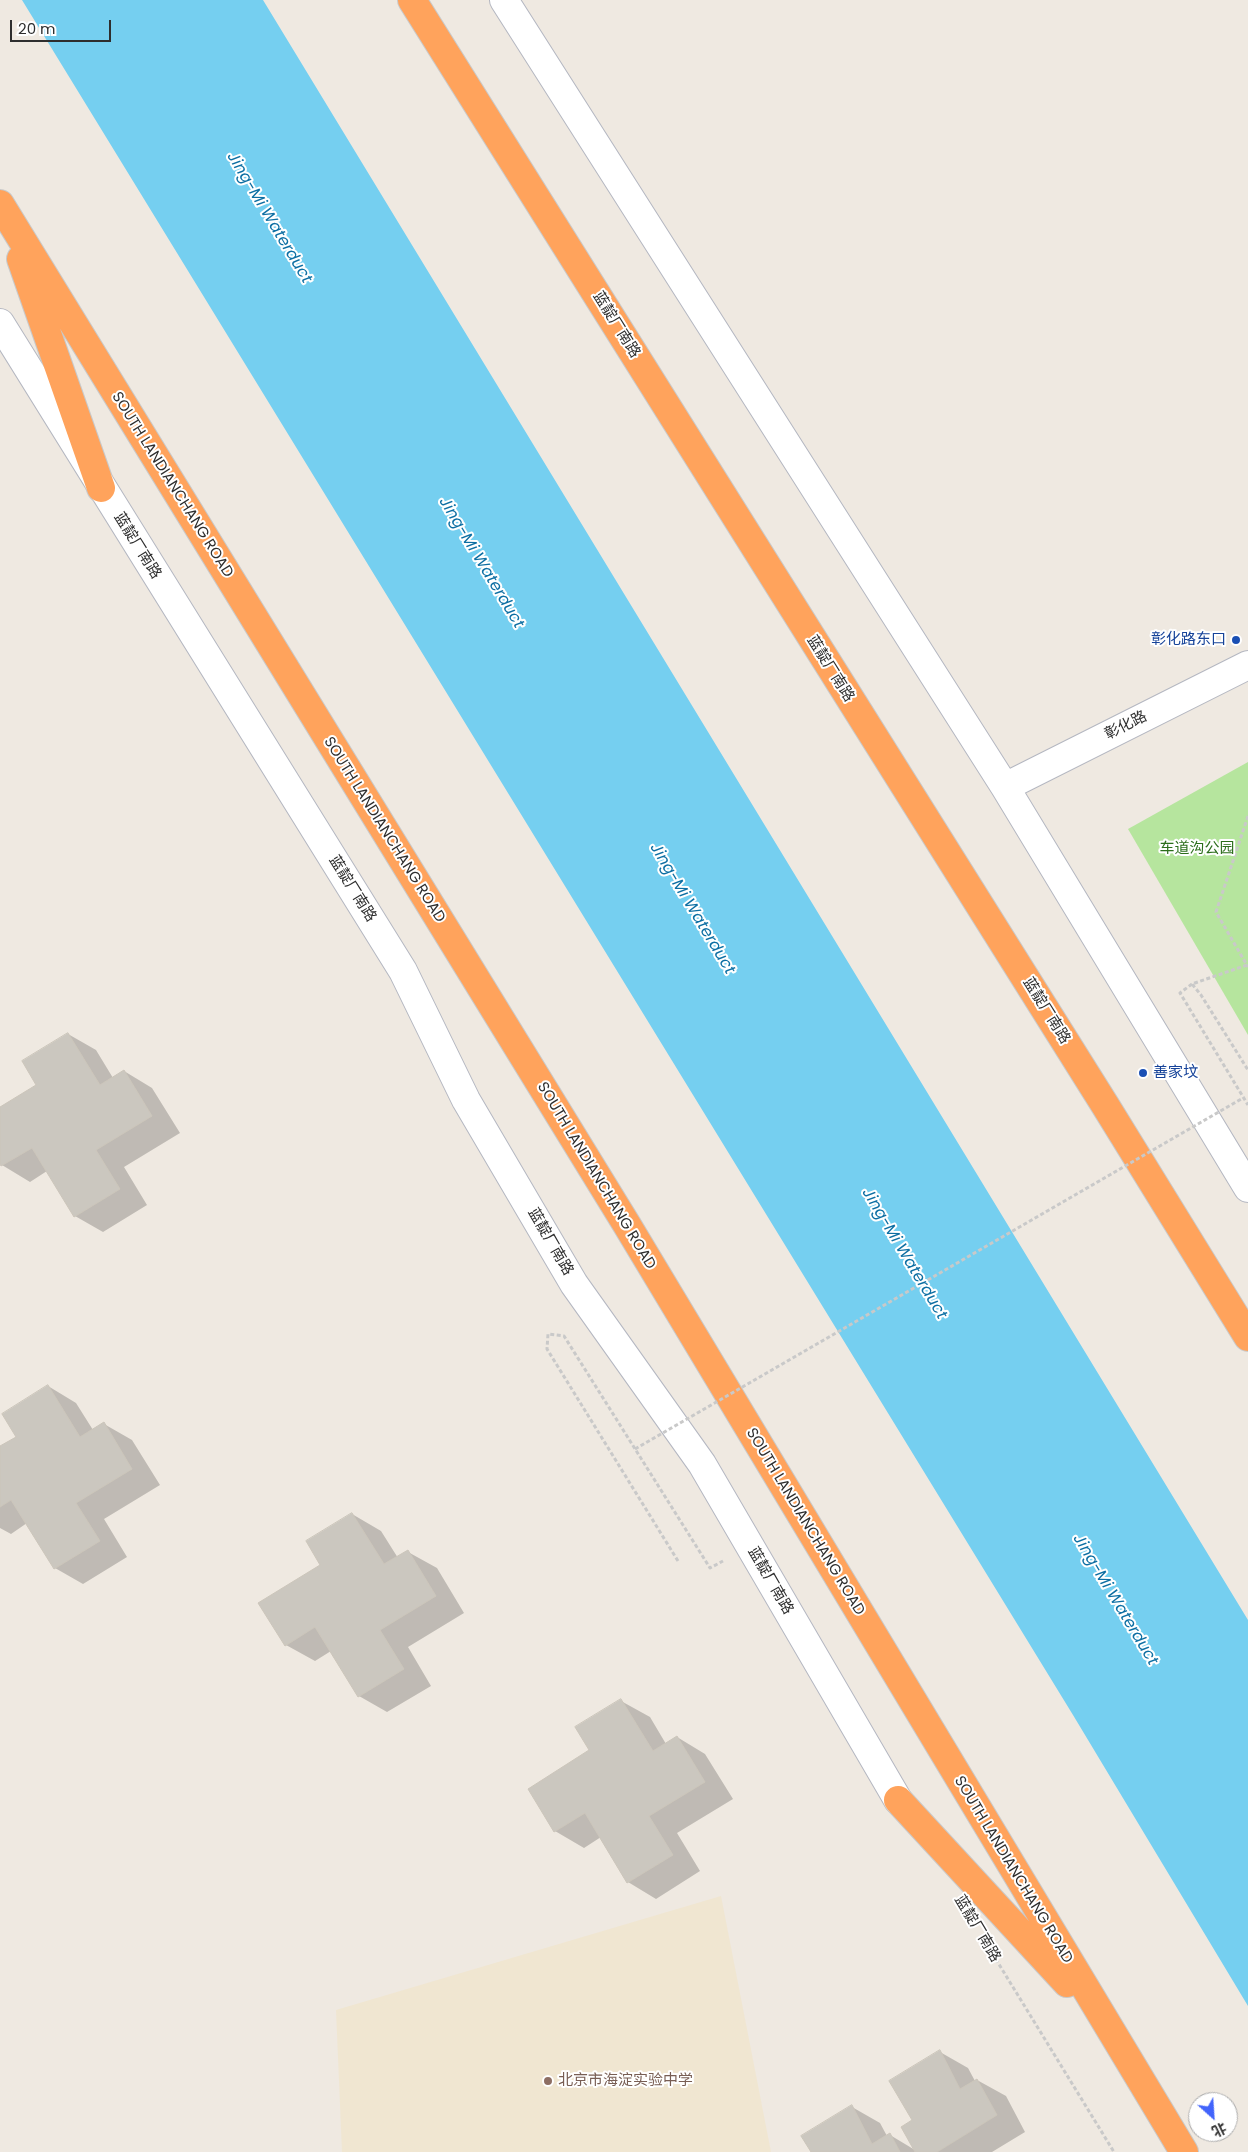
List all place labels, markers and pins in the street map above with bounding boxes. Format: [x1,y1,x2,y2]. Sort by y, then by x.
place label: 彰化路东口 [1151,631,1226,649]
marker: 彰化路东口 [1230,634,1242,646]
place label: 善家坟 [1153,1064,1198,1082]
marker: 善家坟 [1137,1067,1149,1079]
place label: 北京市海淀实验中学 [558,2072,693,2090]
marker: 北京市海淀实验中学 [542,2075,554,2087]

